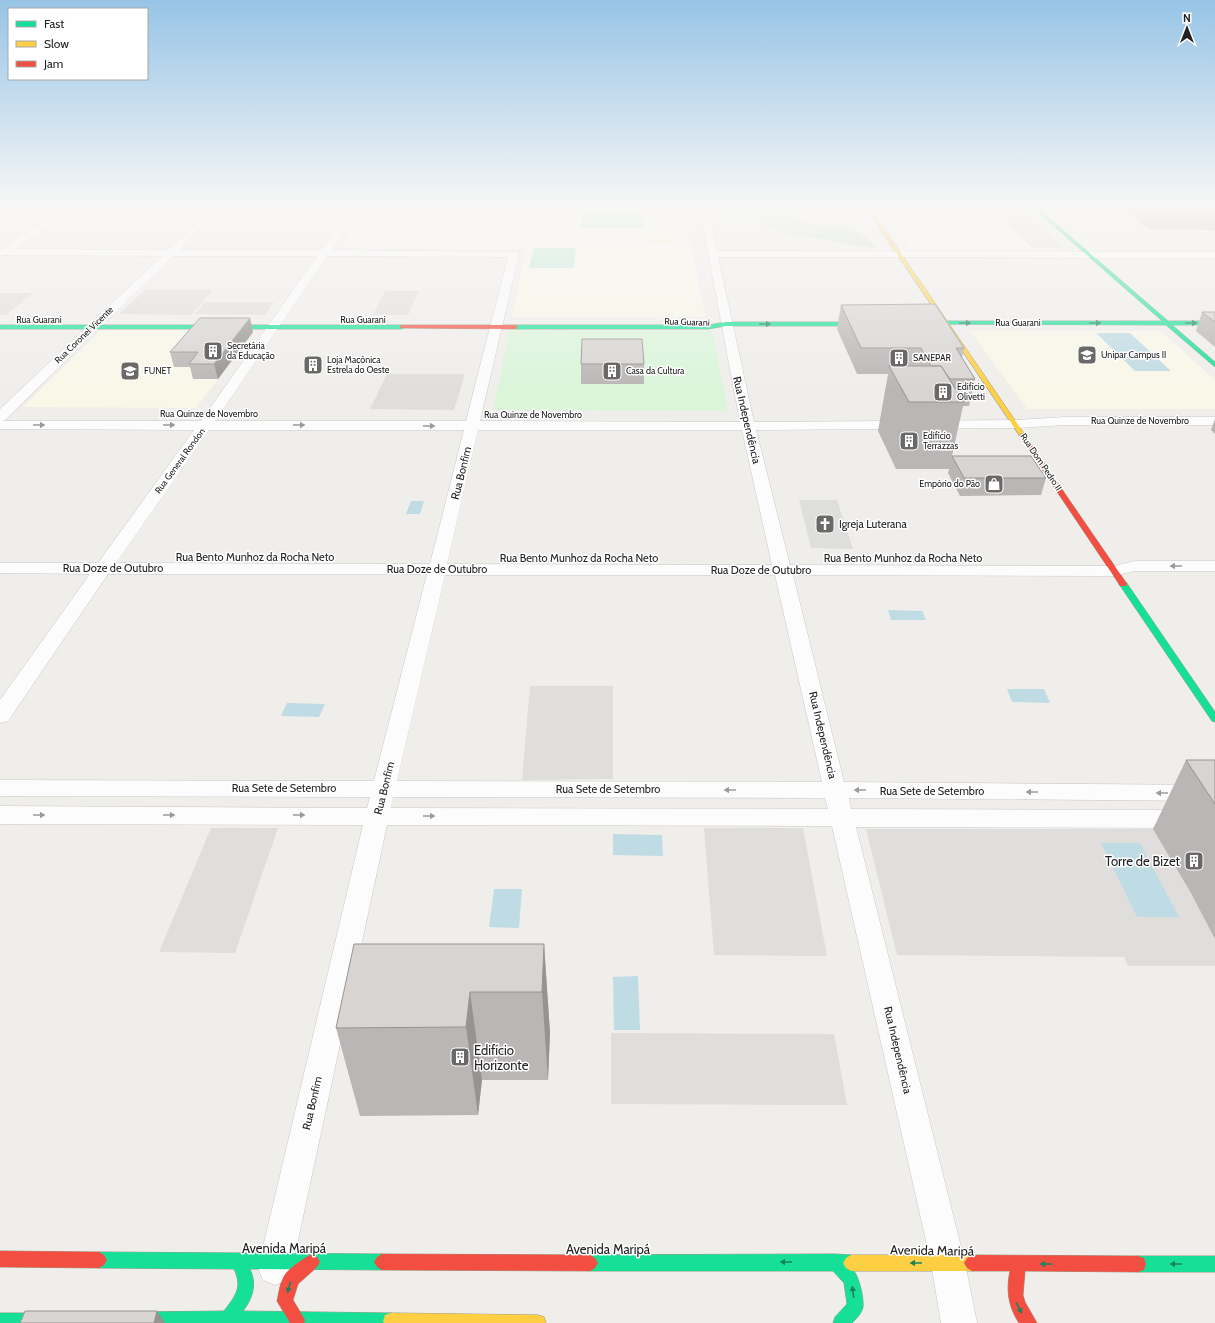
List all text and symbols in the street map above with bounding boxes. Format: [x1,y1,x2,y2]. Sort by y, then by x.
legend [8,8,148,80]
north arrow [1167,8,1207,48]
text: N [1183,11,1191,25]
text: Fast [44,16,64,31]
text: Slow [44,36,69,51]
text: Jam [43,56,63,71]
street label: Rua Coronel Vicente [52,304,116,365]
street label: Rua Guarani [16,314,62,325]
street label: Rua Guarani [340,314,386,325]
street label: Rua Guarani [664,315,710,328]
street label: Rua Guarani [995,317,1041,328]
one-way arrow [959,320,972,326]
one-way arrow [1089,320,1102,326]
one-way arrow [1185,320,1198,326]
one-way arrow [759,321,772,327]
building icon: Secretária da Educação [202,340,224,362]
place label: Secretária da Educação [227,340,275,361]
school or university icon: Unipar Campus II [1076,344,1098,366]
building icon: SANEPAR [888,347,910,369]
place label: Unipar Campus II [1101,349,1166,360]
place label: SANEPAR [913,352,951,363]
building icon: Loja Maçônica Estrela do Oeste [302,354,324,376]
place label: Loja Maçônica Estrela do Oeste [327,354,390,375]
school or university icon: FUNET [119,360,141,382]
building icon: Casa da Cultura [601,360,623,382]
place label: FUNET [144,365,172,376]
place label: Casa da Cultura [626,365,685,376]
street label: Rua Independência [730,375,764,466]
building icon: Edifício Olivetti [932,381,954,403]
place label: Edifício Olivetti [957,381,985,402]
street label: Rua Quinze de Novembro [160,408,258,419]
street label: Rua Quinze de Novembro [484,409,582,420]
street label: Rua Quinze de Novembro [1091,415,1189,426]
one-way arrow [33,422,46,428]
one-way arrow [163,422,176,428]
one-way arrow [293,422,306,428]
one-way arrow [423,423,436,429]
street label: Rua General Rondon [152,426,207,496]
building icon: Edifício Terrazzas [898,430,920,452]
place label: Edifício Terrazzas [923,430,958,451]
street label: Rua Dom Pedro II [1018,431,1065,492]
street label: Rua Bonfim [448,445,474,501]
shop icon: Empório do Pão [983,473,1005,495]
place label: Empório do Pão [919,478,980,489]
church icon: Igreja Luterana [814,513,836,535]
place label: Igreja Luterana [839,517,907,531]
street label: Rua Bento Munhoz da Rocha Neto [176,550,334,564]
street label: Rua Bento Munhoz da Rocha Neto [500,551,658,565]
street label: Rua Bento Munhoz da Rocha Neto [824,551,982,565]
street label: Rua Doze de Outubro [63,561,163,575]
street label: Rua Doze de Outubro [387,562,487,576]
street label: Rua Doze de Outubro [711,563,811,577]
one-way arrow [1169,563,1182,569]
street label: Rua Independência [806,690,840,781]
street label: Rua Bonfim [371,760,397,816]
street label: Rua Sete de Setembro [232,781,336,795]
street label: Rua Sete de Setembro [556,782,660,796]
street label: Rua Sete de Setembro [880,784,984,798]
one-way arrow [723,787,736,793]
one-way arrow [853,787,866,793]
one-way arrow [1025,789,1038,795]
one-way arrow [1155,790,1168,796]
one-way arrow [33,812,46,818]
one-way arrow [163,812,176,818]
one-way arrow [293,812,306,818]
one-way arrow [423,813,436,819]
building icon: Torre de Bizet [1183,850,1205,872]
place label: Torre de Bizet [1105,853,1181,869]
street label: Rua Independência [881,1005,915,1096]
place label: Edifício Horizonte [474,1042,529,1073]
building icon: Edifício Horizonte [449,1046,471,1068]
street label: Rua Bonfim [299,1075,325,1131]
street label: Avenida Maripá [242,1240,327,1256]
street label: Avenida Maripá [566,1241,651,1257]
street label: Avenida Maripá [890,1241,975,1259]
one-way arrow [779,1259,792,1265]
one-way arrow [909,1260,922,1266]
one-way arrow [1039,1261,1052,1267]
one-way arrow [1169,1261,1182,1267]
one-way arrow [286,1282,292,1294]
one-way arrow [850,1286,856,1298]
one-way arrow [1016,1302,1022,1314]

